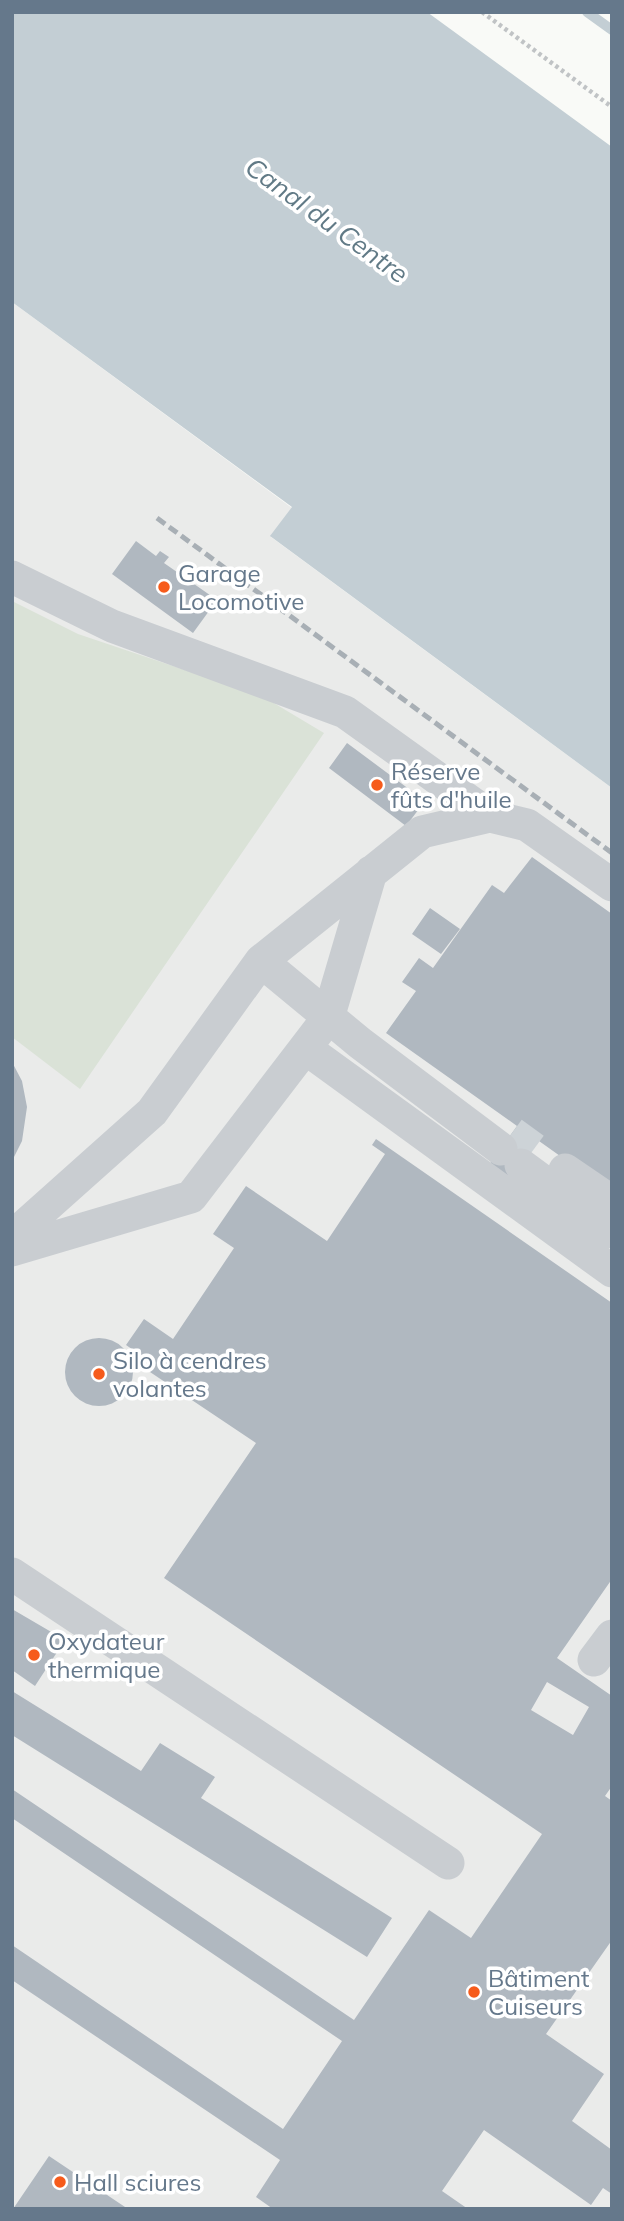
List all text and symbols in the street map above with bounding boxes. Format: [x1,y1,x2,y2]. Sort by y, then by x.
water label: Canal du Centre [239,150,415,290]
place label: Garage Locomotive [178,558,304,616]
marker: Garage Locomotive [156,579,172,595]
place label: Réserve fûts d'huile [391,756,512,814]
marker: Réserve fûts d'huile [369,777,385,793]
place label: Silo à cendres volantes [113,1345,267,1403]
marker: Silo à cendres volantes [91,1366,107,1382]
place label: Oxydateur thermique [48,1626,165,1684]
marker: Oxydateur thermique [26,1647,42,1663]
place label: Bâtiment Cuiseurs [488,1963,589,2021]
marker: Bâtiment Cuiseurs [466,1984,482,2000]
place label: Hall sciures [74,2167,201,2197]
marker: Hall sciures [52,2174,68,2190]

